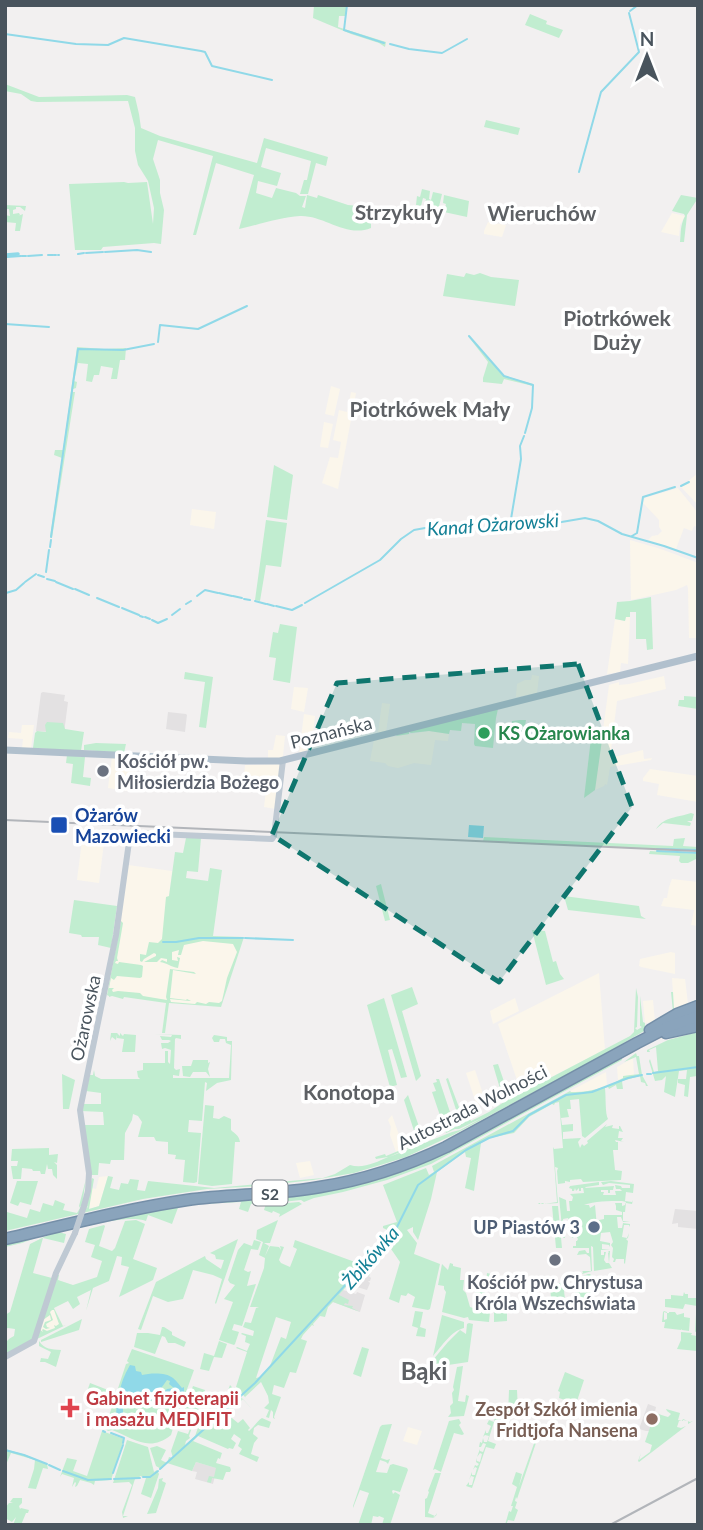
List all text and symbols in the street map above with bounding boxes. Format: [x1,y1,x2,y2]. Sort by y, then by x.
north arrow [612,21,682,91]
text: N [640,27,654,50]
district label: Strzykuły [355,199,444,224]
district label: Wieruchów [488,200,597,225]
district label: Piotrkówek Duży [563,305,672,354]
district label: Piotrkówek Mały [350,396,511,421]
water label: Kanał Ożarowski [426,508,560,540]
street label: Poznańska [288,711,374,753]
place label: KS Ożarowianka [498,722,630,744]
marker: KS Ożarowianka [476,725,492,741]
place label: Kościół pw. Miłosierdzia Bożego [117,750,279,793]
marker: Kościół pw. Miłosierdzia Bożego [95,763,111,779]
place label: Ożarów Mazowiecki [75,804,171,847]
marker: Ożarów Mazowiecki [49,815,69,835]
street label: Ożarowska [65,973,105,1063]
street label: Autostrada Wolności [394,1060,550,1154]
district label: Konotopa [303,1079,395,1104]
road number: S2 [252,1180,288,1205]
place label: UP Piastów 3 [473,1216,580,1238]
marker: UP Piastów 3 [586,1219,602,1235]
water label: Żbikówka [336,1221,403,1294]
marker: Kościół pw. Chrystusa Króla Wszechświata [547,1252,563,1268]
place label: Kościół pw. Chrystusa Króla Wszechświata [467,1271,643,1314]
district label: Bąki [401,1356,447,1385]
place label: Gabinet fizjoterapii i masażu MEDIFIT [86,1387,239,1430]
marker: Gabinet fizjoterapii i masażu MEDIFIT [60,1398,80,1418]
place label: Zespół Szkół imienia Fridtjofa Nansena [475,1398,638,1441]
marker: Zespół Szkół imienia Fridtjofa Nansena [644,1411,660,1427]

